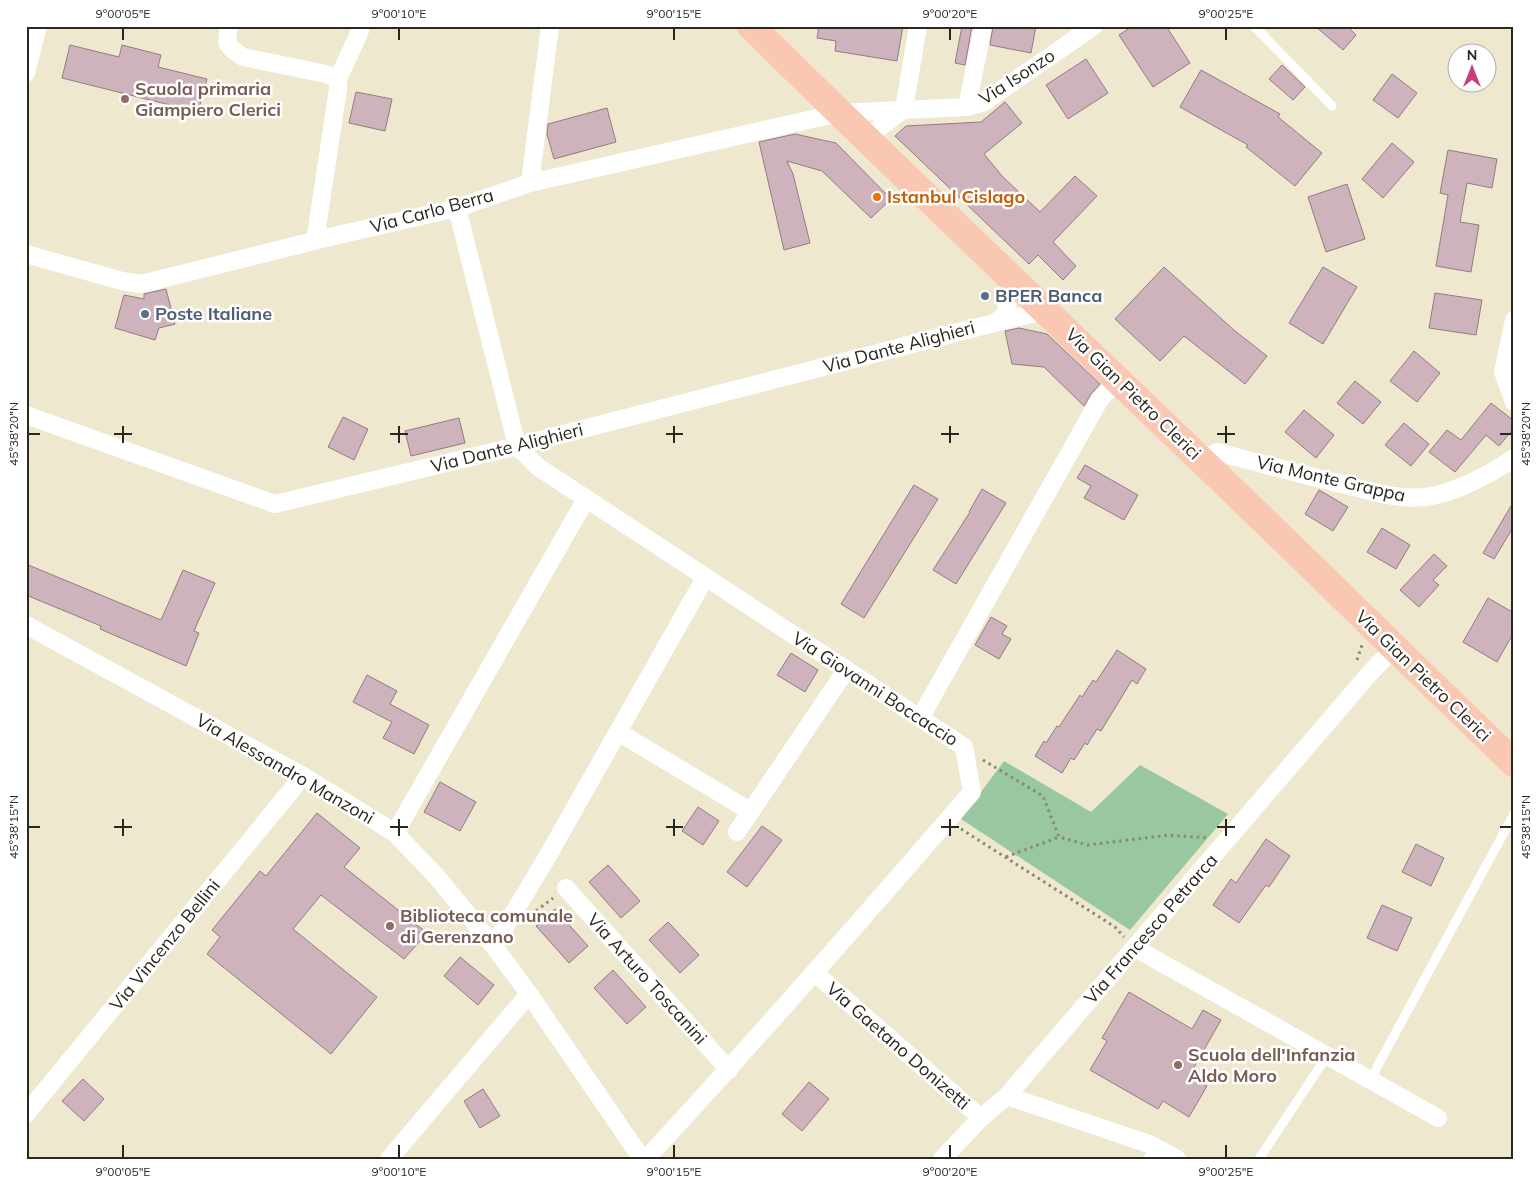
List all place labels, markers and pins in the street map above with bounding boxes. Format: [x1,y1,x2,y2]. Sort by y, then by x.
place label: Scuola primaria Giampiero Clerici [135,77,281,121]
marker: Scuola primaria Giampiero Clerici [119,93,131,105]
place label: Istanbul Cislago [887,185,1025,208]
marker: Istanbul Cislago [871,191,883,203]
place label: BPER Banca [995,284,1102,307]
marker: BPER Banca [979,290,991,302]
place label: Poste Italiane [155,302,272,325]
marker: Poste Italiane [139,308,151,320]
place label: Biblioteca comunale di Gerenzano [400,904,573,948]
marker: Biblioteca comunale di Gerenzano [384,920,396,932]
place label: Scuola dell'Infanzia Aldo Moro [1188,1043,1356,1087]
marker: Scuola dell'Infanzia Aldo Moro [1172,1059,1184,1071]

